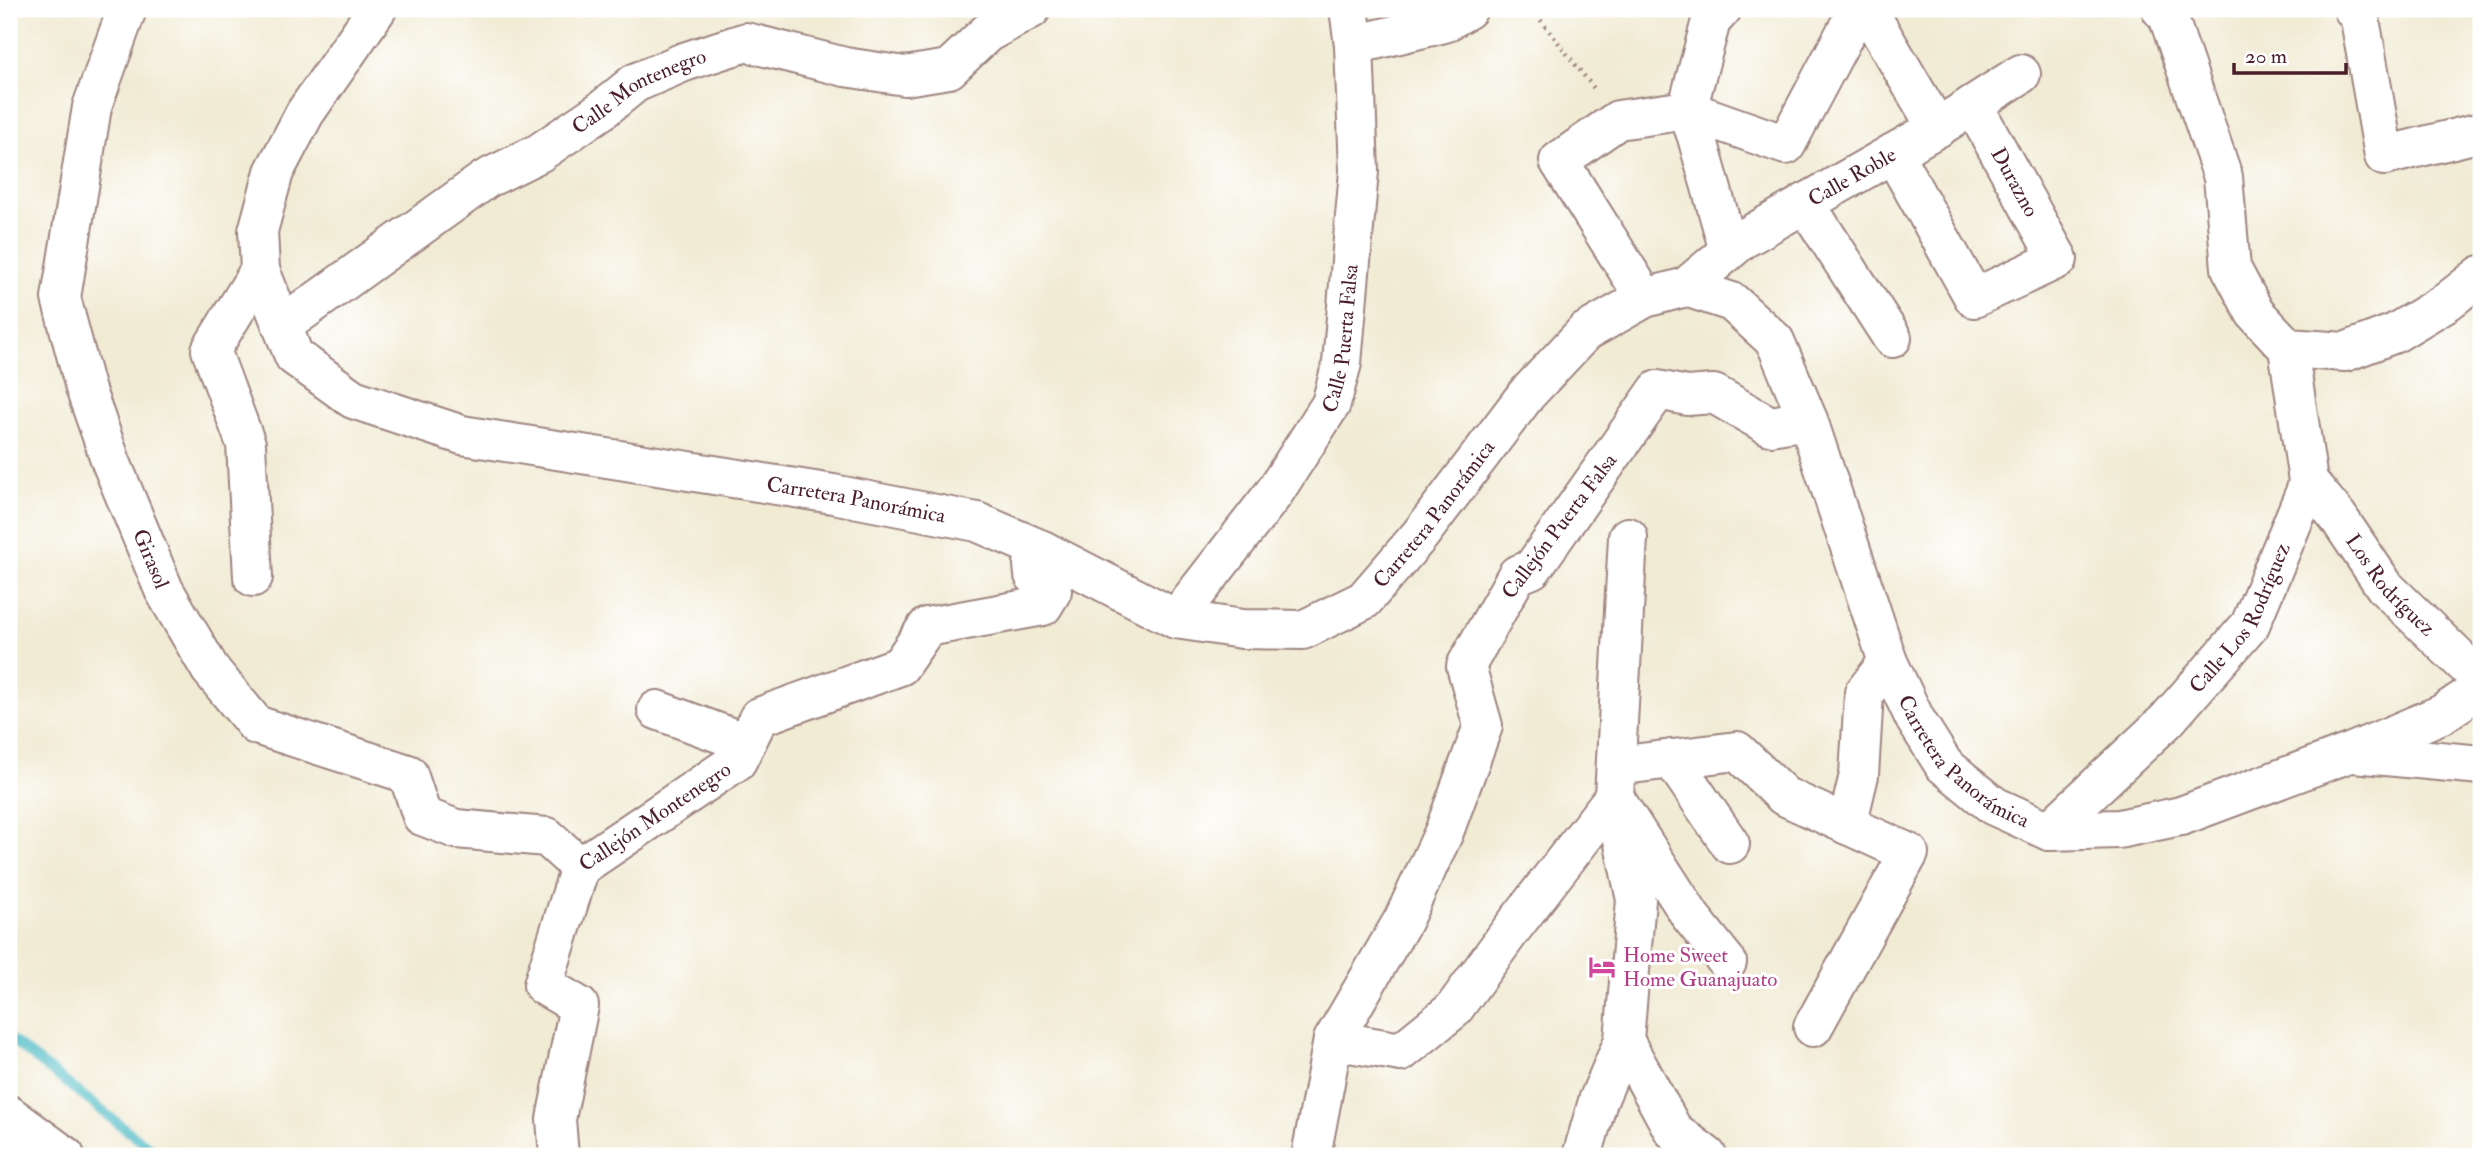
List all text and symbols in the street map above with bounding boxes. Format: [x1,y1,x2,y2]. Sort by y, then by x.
scale bar [2234,32,2346,76]
street label: Calle Montenegro [567,43,710,141]
text: 20 m [2245,43,2287,70]
street label: Calle Roble [1803,141,1901,213]
street label: Durazno [1984,143,2045,222]
street label: Calle Puerta Falsa [1316,263,1365,419]
street label: Carretera Panorámica [1367,435,1501,594]
street label: Callejón Puerta Falsa [1496,448,1623,605]
street label: Carretera Panorámica [765,471,948,530]
street label: Girasol [126,525,175,594]
street label: Los Rodríguez [2339,529,2441,642]
street label: Calle Los Rodríguez [2184,539,2297,699]
street label: Carretera Panorámica [1892,691,2034,834]
street label: Callejón Montenegro [574,756,736,878]
place label: Home Sweet Home Guanajuato [1623,942,1777,993]
hotel icon: Home Sweet Home Guanajuato [1587,952,1617,982]

